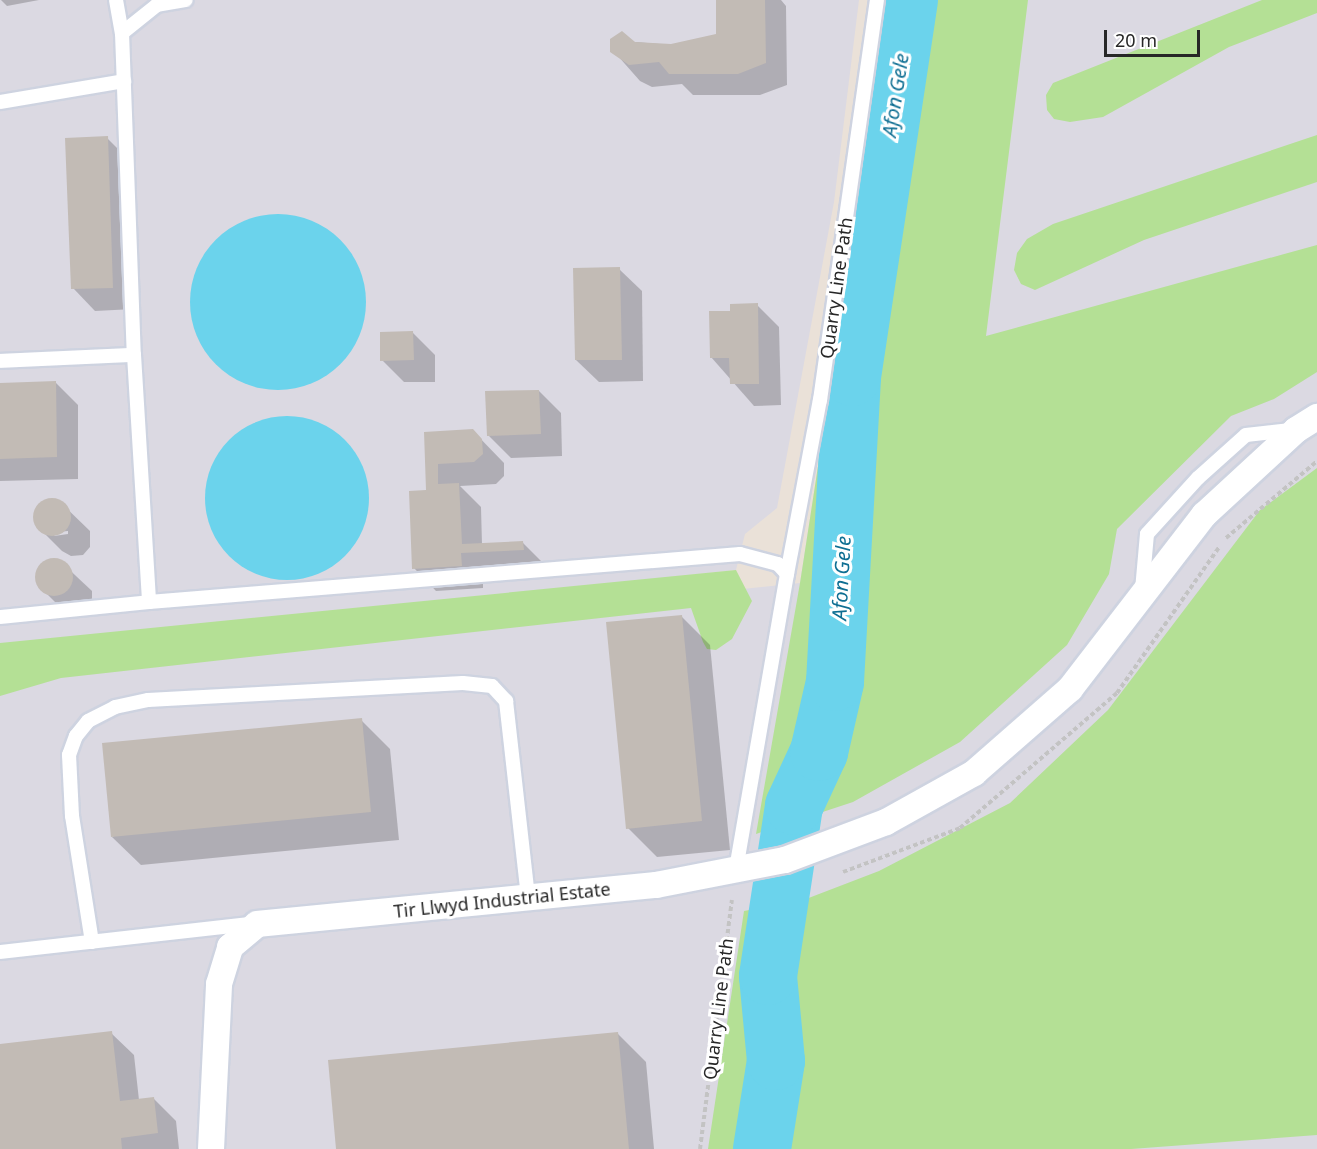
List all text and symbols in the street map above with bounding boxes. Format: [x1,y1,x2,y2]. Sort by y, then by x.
scale bar [1107,18,1203,56]
text: 20 m [1115,28,1157,52]
water label: Afon Gele [877,51,913,139]
street label: Quarry Line Path [815,216,857,360]
water label: Afon Gele [827,535,855,621]
street label: Tir Llwyd Industrial Estate [393,878,611,922]
street label: Quarry Line Path [699,937,737,1081]

